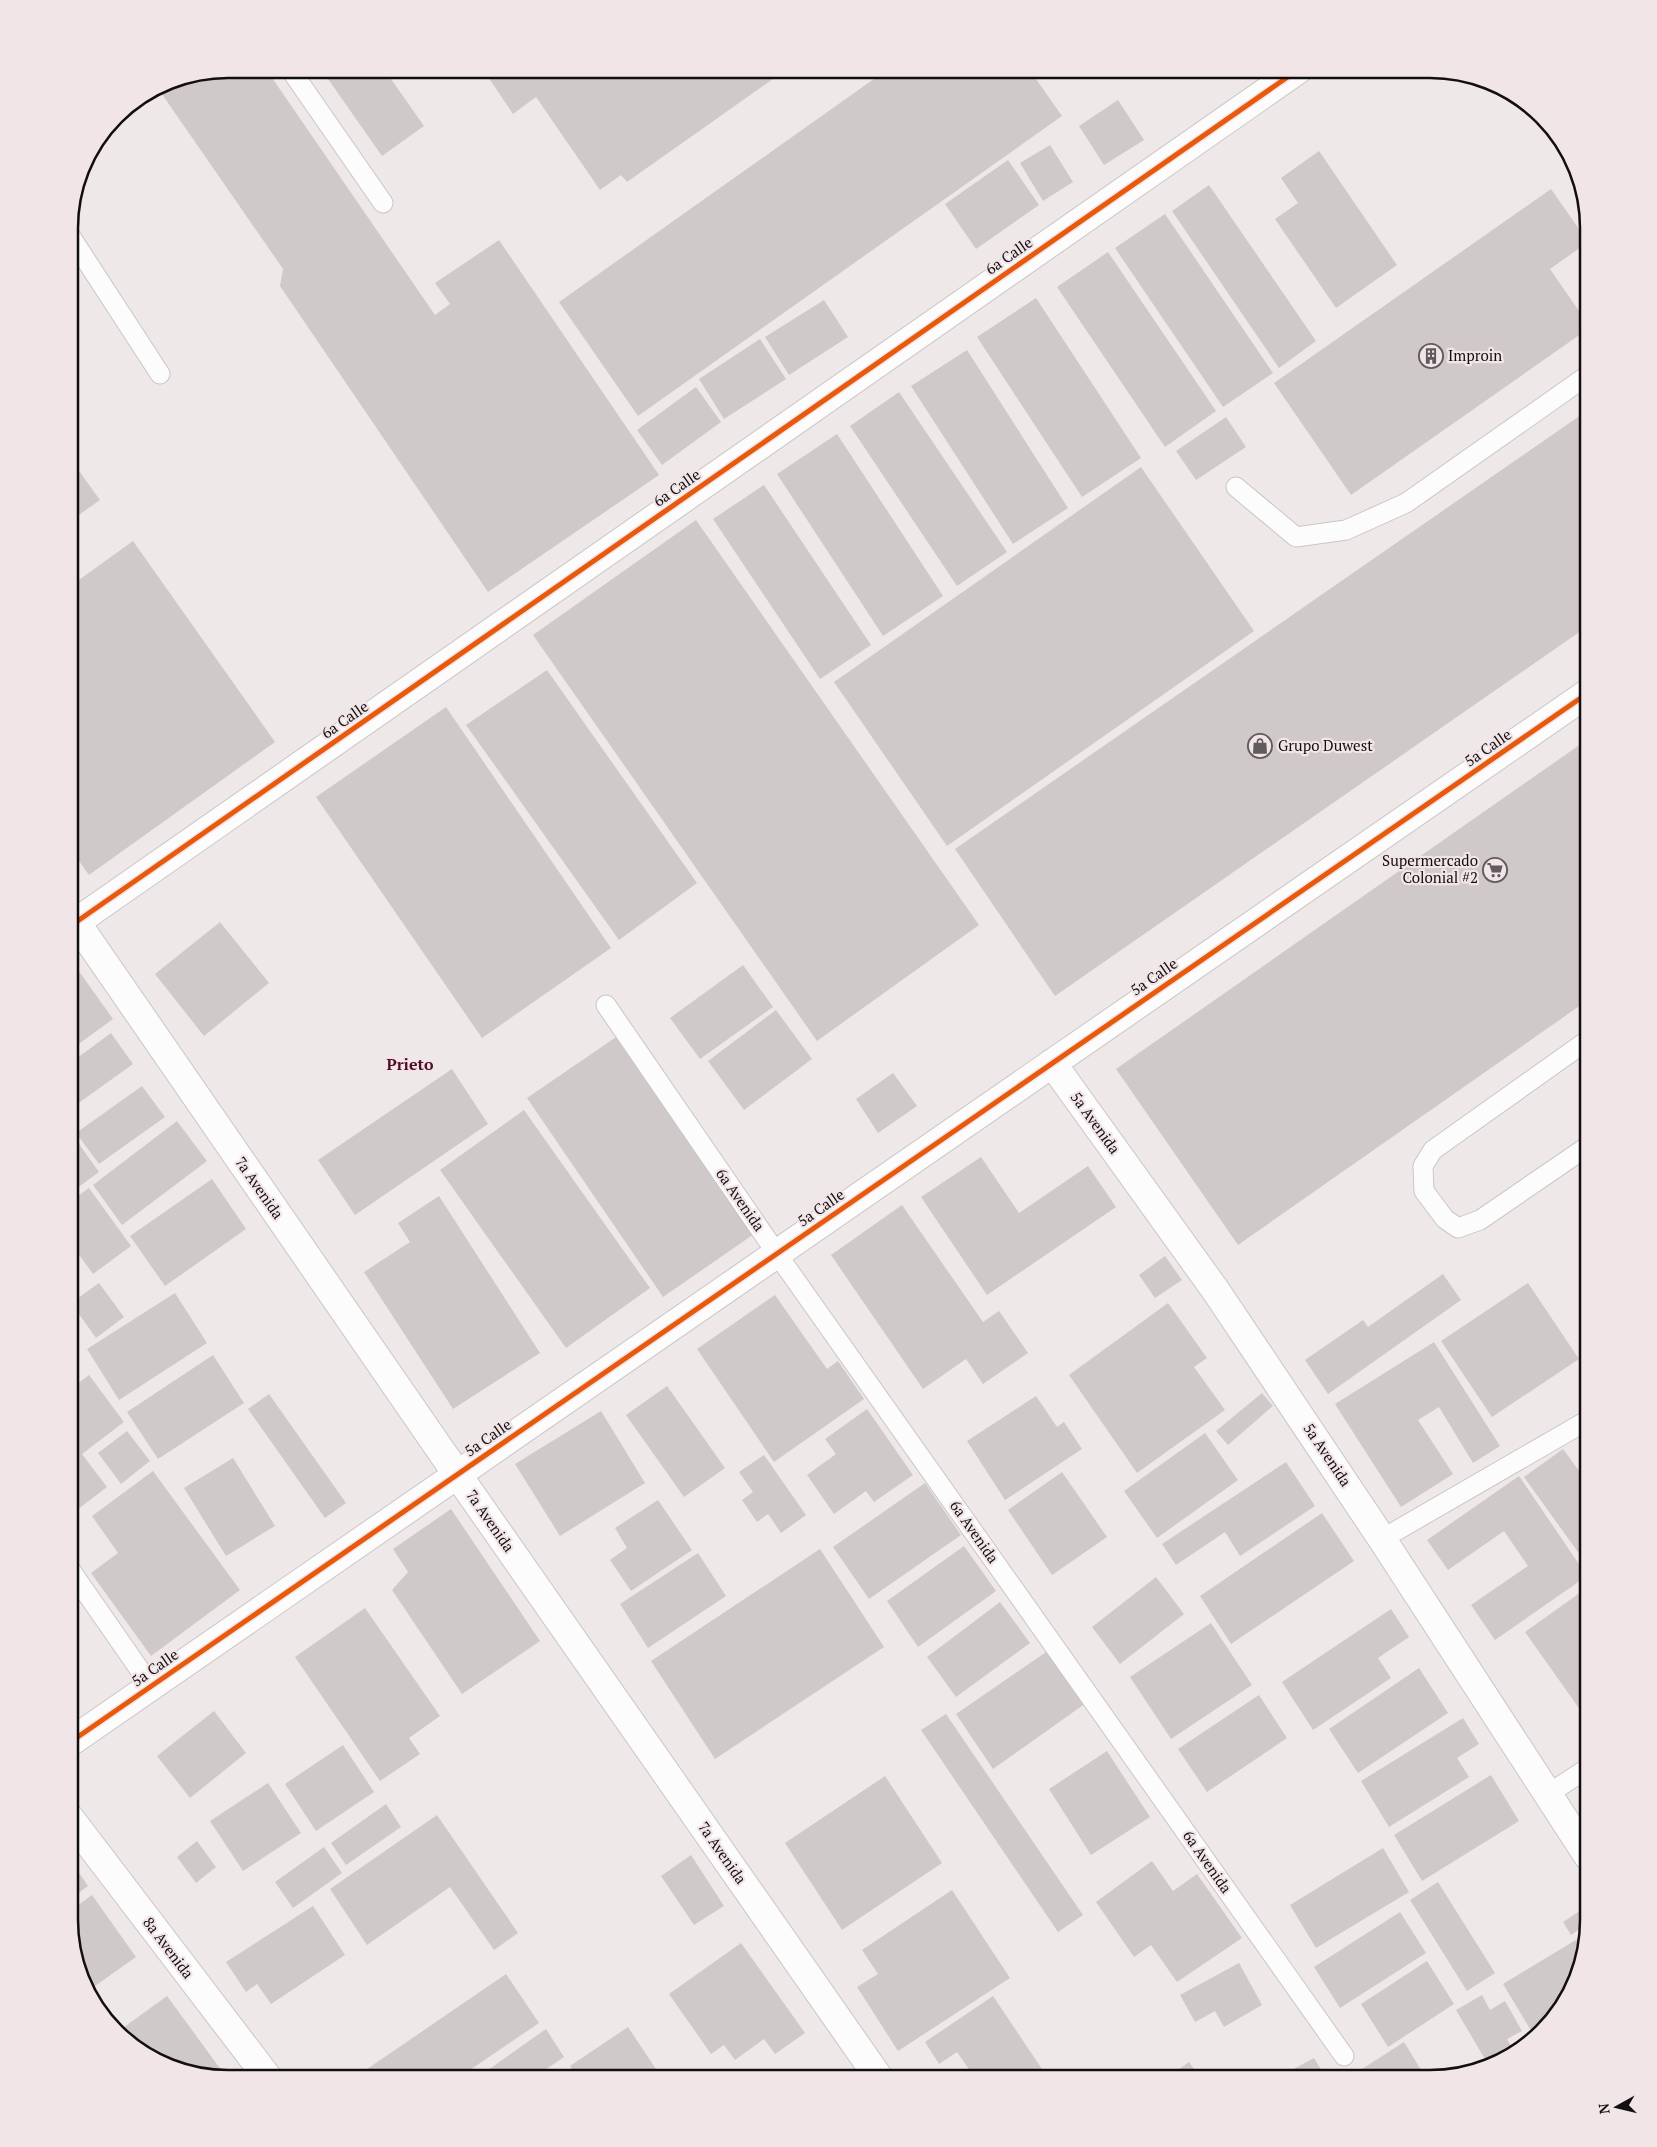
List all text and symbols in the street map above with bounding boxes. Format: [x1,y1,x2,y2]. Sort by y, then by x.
street label: 6a Calle [981,232,1036,279]
building icon: Improin [1418,343,1444,369]
place label: Improin [1448,345,1502,365]
street label: 6a Calle [649,464,704,511]
street label: 6a Calle [317,696,372,743]
street label: 5a Calle [1460,724,1515,771]
shop icon: Grupo Duwest [1247,733,1273,759]
place label: Grupo Duwest [1278,735,1373,755]
place label: Supermercado Colonial #2 [1382,850,1478,887]
supermarket icon: Supermercado Colonial #2 [1482,857,1508,883]
street label: 5a Calle [1126,953,1181,1000]
district label: Prieto [387,1053,434,1075]
street label: 5a Avenida [1066,1087,1125,1158]
street label: 7a Avenida [231,1152,289,1223]
street label: 6a Avenida [712,1164,770,1235]
street label: 5a Calle [793,1184,848,1231]
street label: 5a Calle [460,1414,515,1461]
street label: 5a Avenida [1299,1419,1357,1490]
street label: 7a Avenida [462,1485,520,1556]
street label: 6a Avenida [946,1496,1004,1567]
street label: 5a Calle [127,1644,182,1691]
street label: 7a Avenida [694,1817,752,1888]
street label: 6a Avenida [1179,1826,1237,1897]
street label: 8a Avenida [139,1913,199,1983]
north arrow [1592,2082,1642,2132]
text: N [1593,2102,1614,2115]

